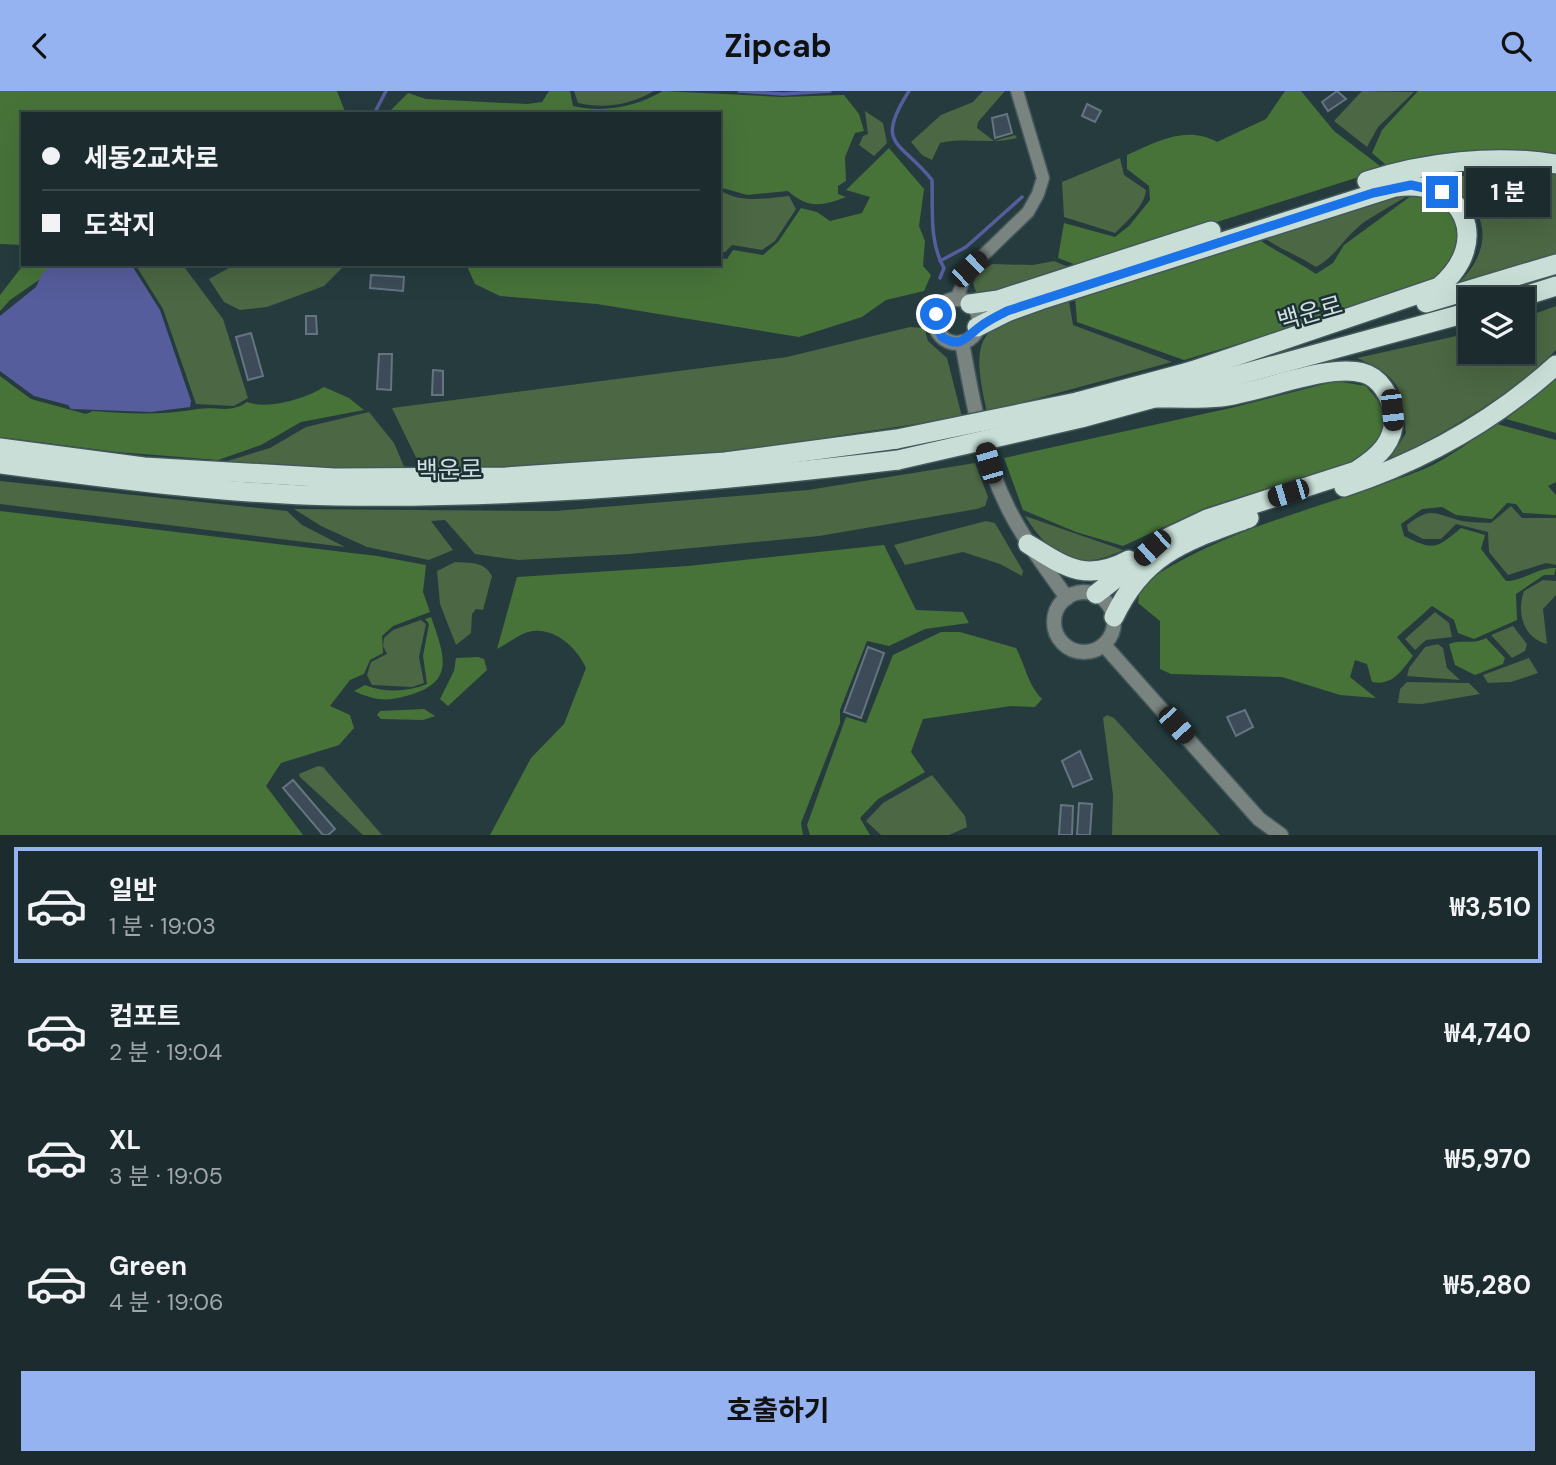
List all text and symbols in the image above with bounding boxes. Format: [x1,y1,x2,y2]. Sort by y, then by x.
text: Zipcab [724,25,832,67]
icon: back [21,27,59,65]
icon: search [1497,27,1535,65]
text: 세동2교차로 [84,141,219,175]
callout: 1 분 [1466,167,1550,217]
route end [1426,176,1458,208]
text: 1 분 [1491,177,1525,207]
text: 도착지 [84,208,156,242]
car [947,247,992,291]
map controls [1458,287,1535,364]
button: layers [1458,287,1535,364]
street label: 백운로 [1274,288,1346,337]
route start [920,298,952,330]
car [1380,388,1405,432]
car [974,440,1005,486]
street label: 백운로 [416,453,482,486]
car [1265,477,1312,509]
car [1130,526,1175,570]
car [1155,702,1198,748]
text: 일반 [109,873,157,907]
icon: car [25,874,88,937]
text: ₩3,510 [1450,890,1531,924]
text: 1 분 · 19:03 [109,911,216,941]
text: 컴포트 [109,999,181,1033]
icon: car [25,1000,88,1063]
text: ₩4,740 [1445,1016,1531,1050]
text: 2 분 · 19:04 [109,1037,222,1067]
text: XL [109,1123,141,1157]
icon: car [25,1126,88,1189]
text: ₩5,970 [1445,1142,1531,1176]
text: 3 분 · 19:05 [109,1161,223,1191]
text: Green [109,1249,187,1283]
icon: car [25,1252,88,1315]
text: ₩5,280 [1444,1268,1531,1302]
text: 4 분 · 19:06 [109,1287,223,1317]
button: 호출하기 [21,1371,1535,1451]

